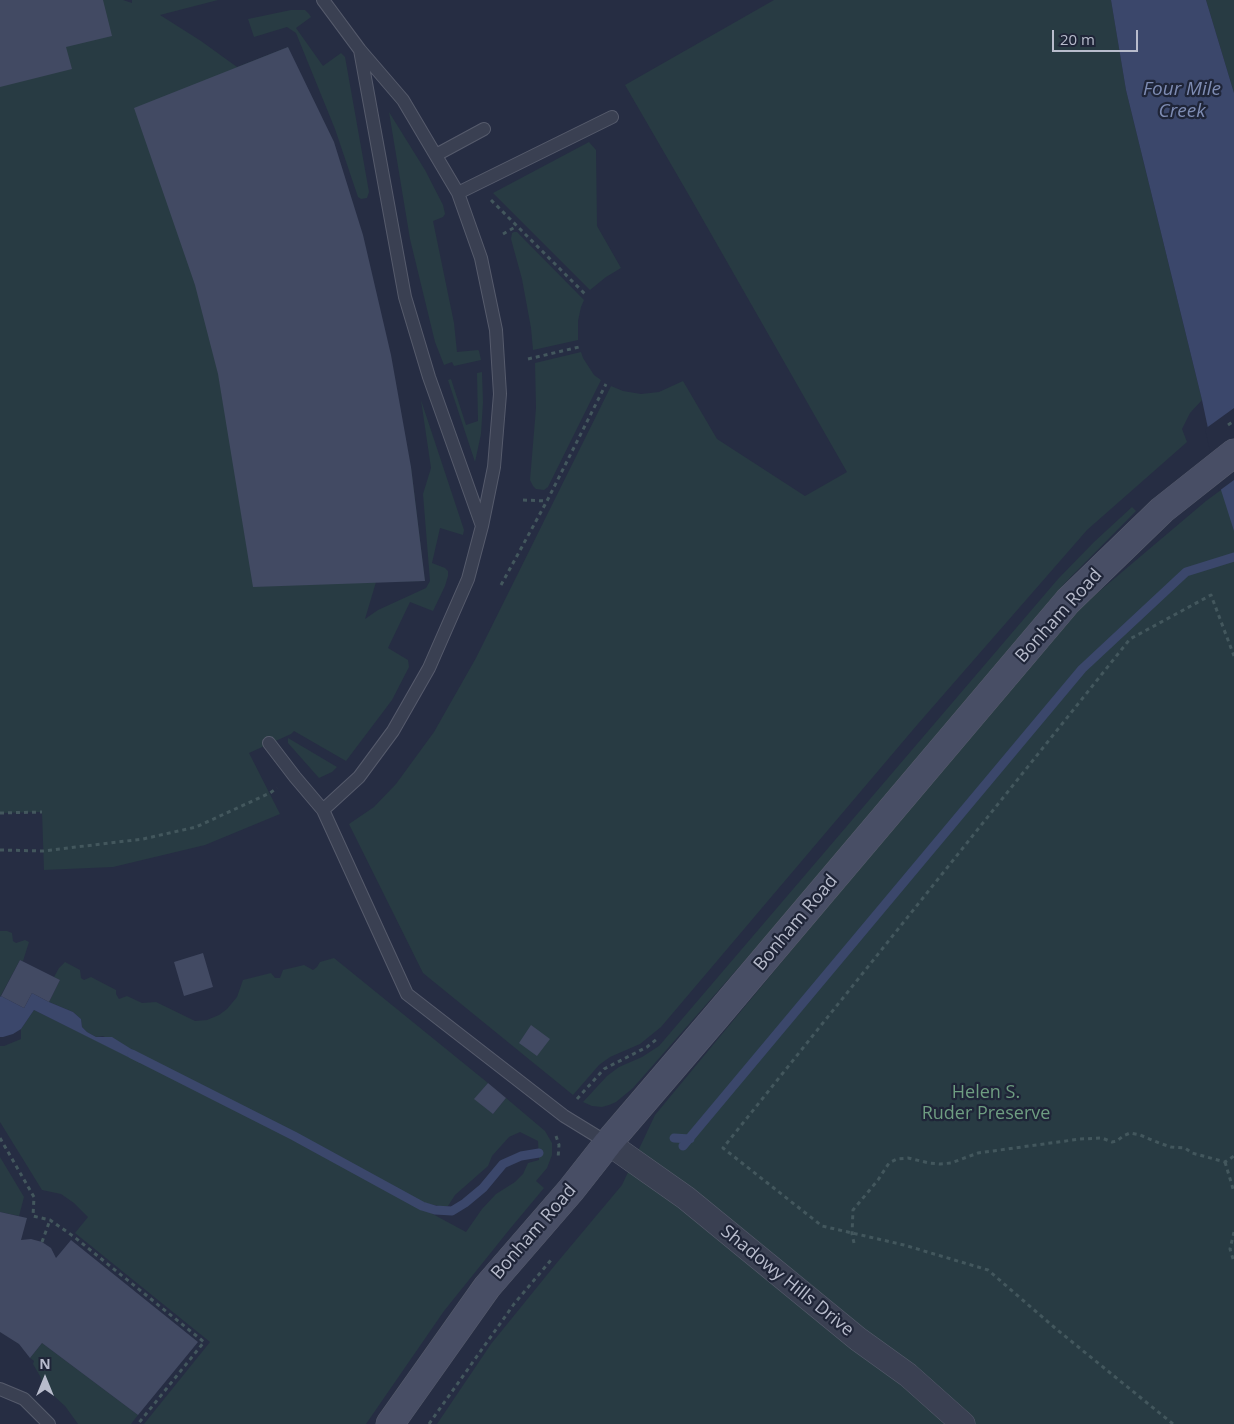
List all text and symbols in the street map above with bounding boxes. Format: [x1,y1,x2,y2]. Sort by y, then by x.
scale bar [1054,20,1140,52]
text: 20 m [1060,29,1095,49]
water label: Four Mile Creek [1143,79,1221,123]
street label: Bonham Road [1011,565,1107,667]
street label: Bonham Road [750,871,842,975]
park label: Helen S. Ruder Preserve [922,1082,1050,1124]
street label: Bonham Road [487,1180,581,1284]
street label: Shadowy Hills Drive [716,1221,858,1341]
north arrow [20,1354,70,1404]
text: N [39,1354,51,1373]

